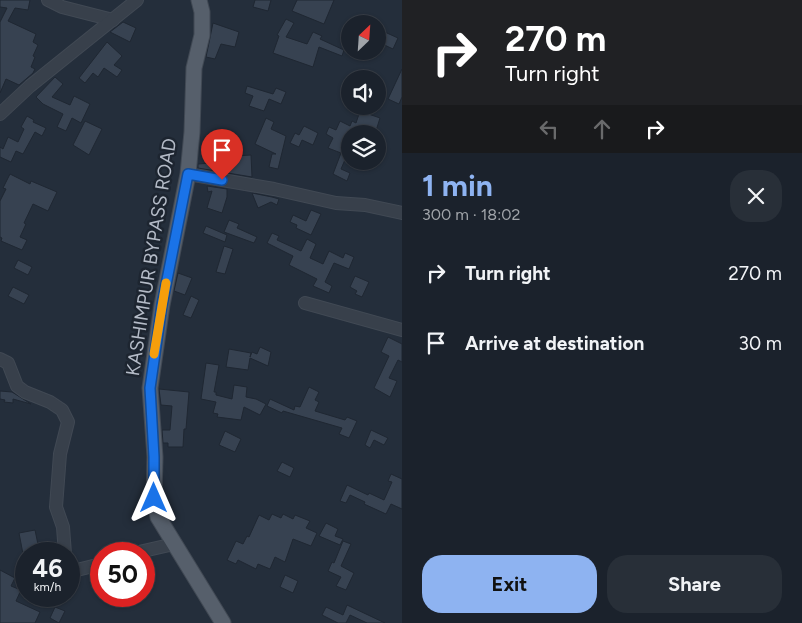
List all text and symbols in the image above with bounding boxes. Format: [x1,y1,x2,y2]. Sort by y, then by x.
north arrow [341,15,386,60]
map controls [341,15,386,170]
text: 270 m [505,18,606,60]
icon: right [422,20,487,85]
text: Turn right [505,60,600,87]
button: sound [341,70,386,115]
icon: left [535,115,563,143]
icon: ahead [588,115,616,143]
icon: right [641,115,669,143]
button: layers [341,125,386,170]
pin [201,129,243,180]
icon: arrive [208,136,236,164]
street label: KASHIMPUR BYPASS ROAD [121,137,181,377]
text: 1 min [422,167,493,204]
button: close [730,170,782,222]
text: 300 m · 18:02 [422,205,520,224]
icon: right [422,259,450,287]
text: Turn right [465,262,551,285]
text: 270 m [728,262,782,285]
icon: arrive [422,329,450,357]
text: Arrive at destination [465,332,644,355]
text: 30 m [739,332,782,355]
position arrow [127,471,179,523]
speed limit sign: 50 [90,542,155,607]
text: 46 [32,553,63,583]
button: Exit [422,555,597,613]
button: Share [607,555,782,613]
text: km/h [34,580,61,594]

